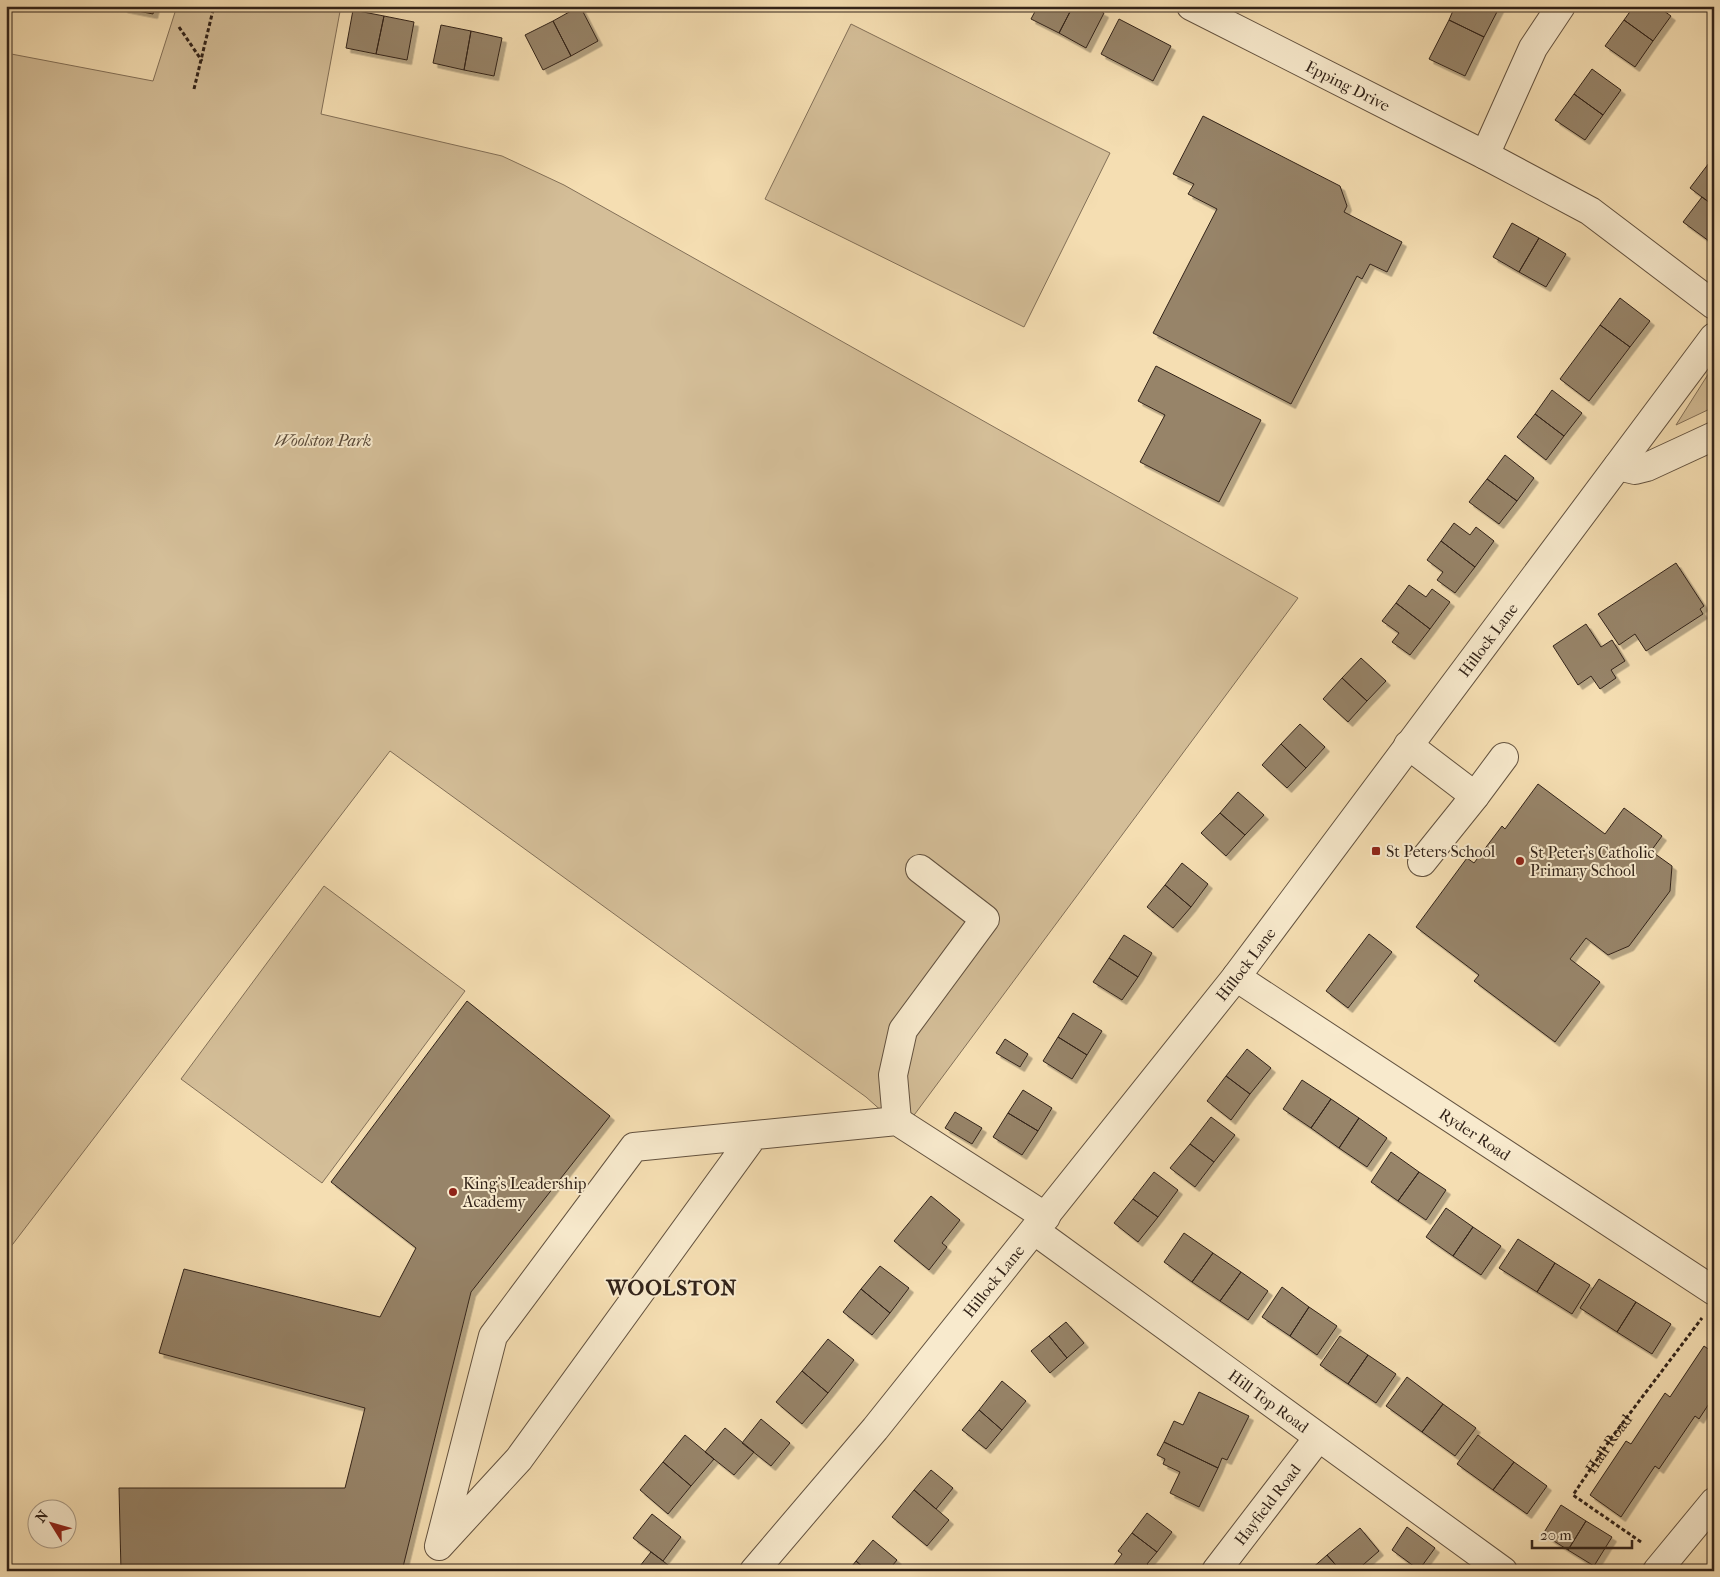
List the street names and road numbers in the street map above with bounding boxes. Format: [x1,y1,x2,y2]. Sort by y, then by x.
street label: Epping Drive [1303,56,1393,115]
street label: Hillock Lane [1454,599,1522,680]
street label: Hillock Lane [1211,924,1279,1005]
street label: Ryder Road [1436,1104,1515,1164]
street label: Hillock Lane [959,1241,1028,1321]
street label: Hill Top Road [1225,1365,1313,1437]
street label: Hall Road [1581,1410,1636,1477]
street label: Hayfield Road [1230,1460,1304,1549]

